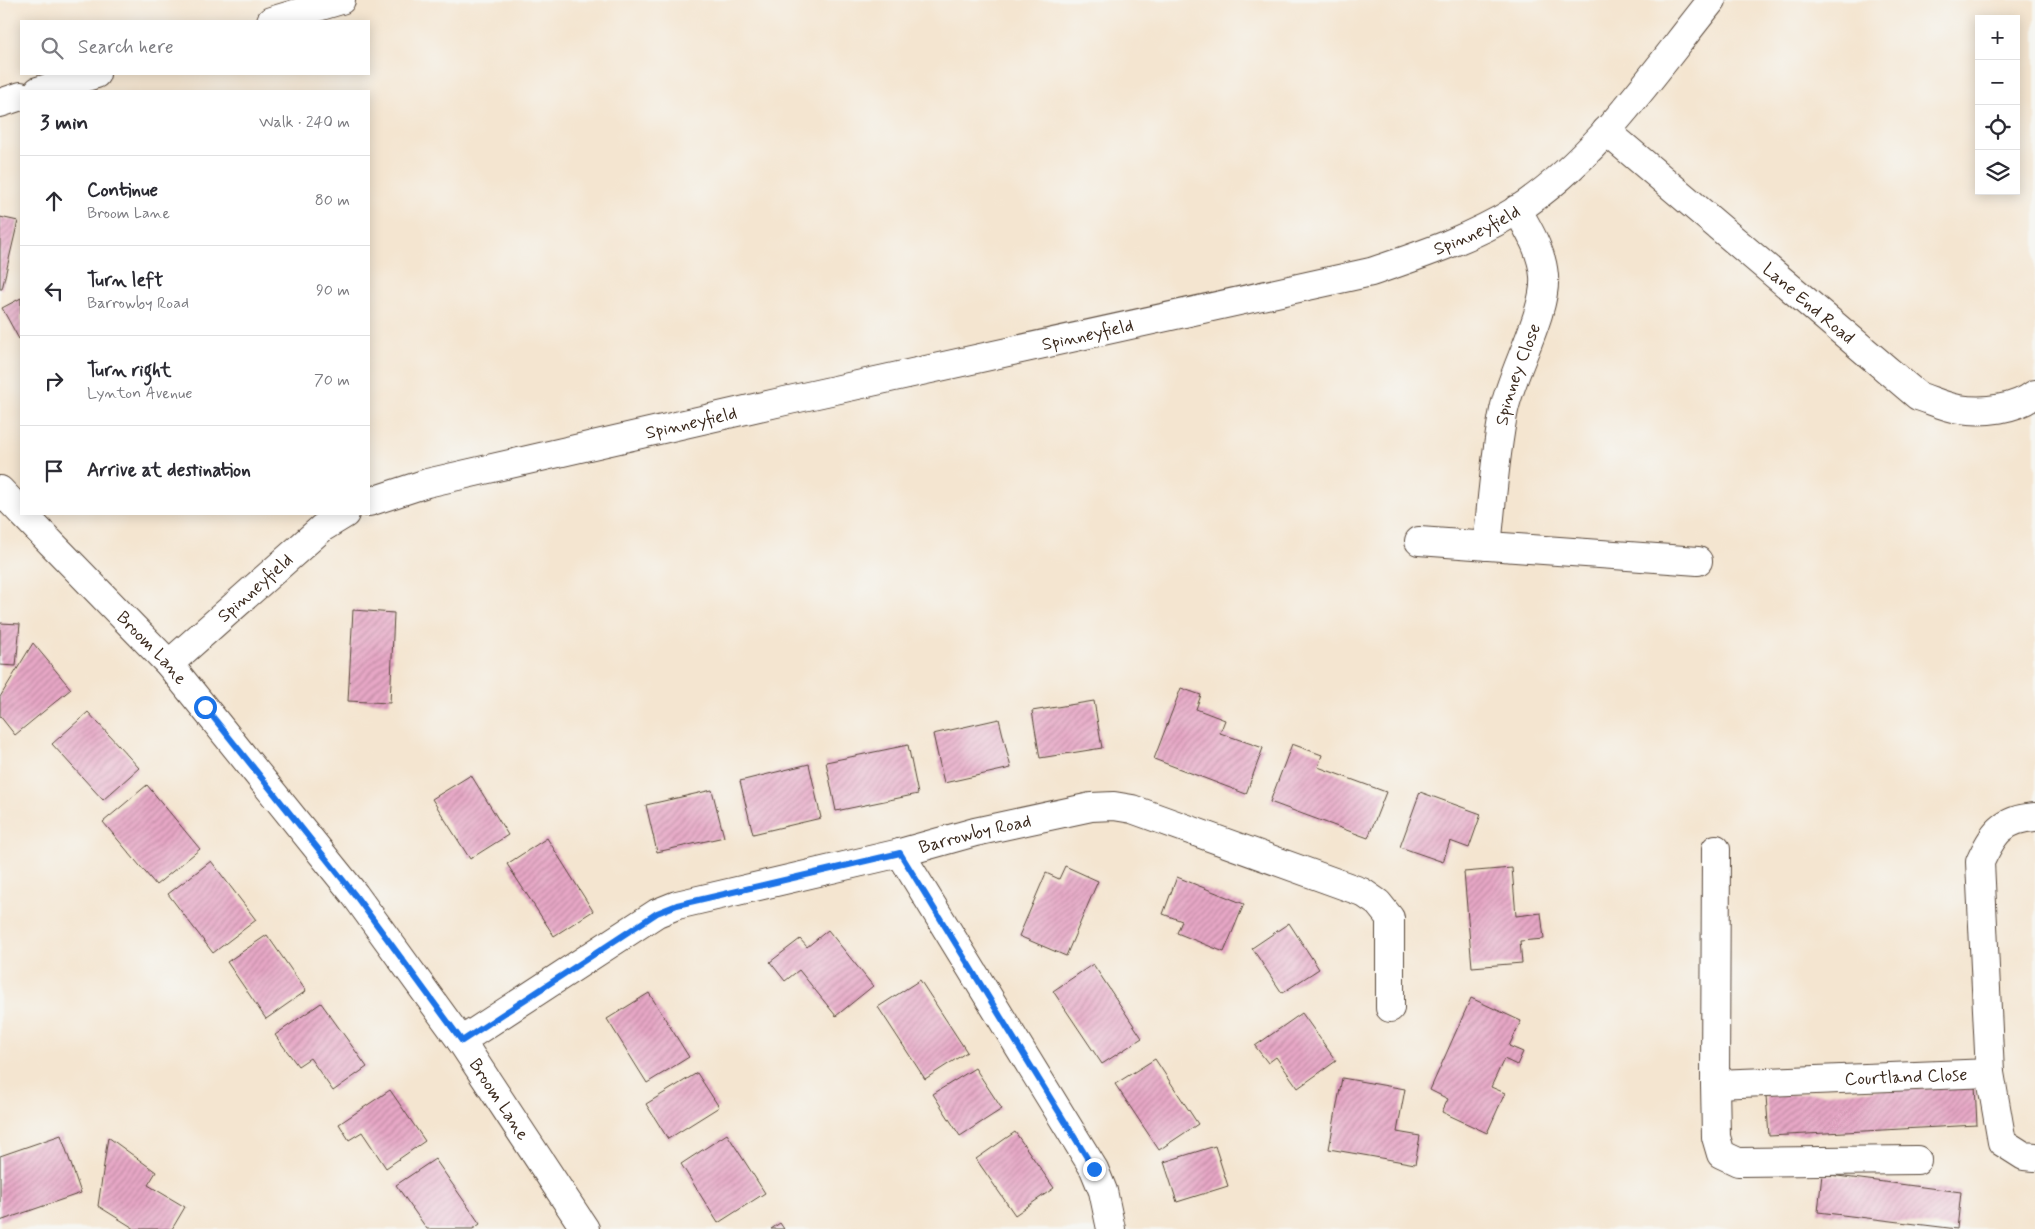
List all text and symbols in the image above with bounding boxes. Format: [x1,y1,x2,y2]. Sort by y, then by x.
map controls [1975,15,2020,195]
button: + [1975,15,2020,60]
search box [20,20,370,75]
icon: search [38,34,66,62]
text: Search here [78,35,174,60]
button: − [1975,60,2020,105]
button: locate [1975,105,2020,150]
text: 3 min [40,109,88,137]
text: Walk · 240 m [259,112,350,133]
button: layers [1975,150,2020,195]
text: Continue [87,178,158,203]
icon: ahead [40,187,68,215]
text: 80 m [315,190,350,211]
street label: Spinneyfield [1430,200,1525,262]
text: Broom Lane [87,203,170,224]
street label: Lane End Road [1757,258,1859,350]
text: Turn left [87,268,163,293]
icon: left [40,277,68,305]
text: 90 m [316,280,350,301]
text: Barrowby Road [87,293,189,314]
street label: Spinneyfield [1040,314,1136,357]
street label: Spinney Close [1490,320,1547,427]
text: Turn right [87,358,171,383]
icon: right [40,367,68,395]
text: 70 m [314,370,350,391]
text: Lynton Avenue [87,383,192,404]
street label: Spinneyfield [643,401,739,446]
icon: arrive [40,457,68,485]
text: Arrive at destination [87,458,251,483]
street label: Spinneyfield [213,548,298,628]
street label: Broom Lane [111,606,192,690]
route start [194,696,217,719]
street label: Barrowby Road [916,809,1033,860]
street label: Broom Lane [463,1054,534,1145]
street label: Courtland Close [1844,1063,1968,1092]
route end [1083,1158,1106,1181]

